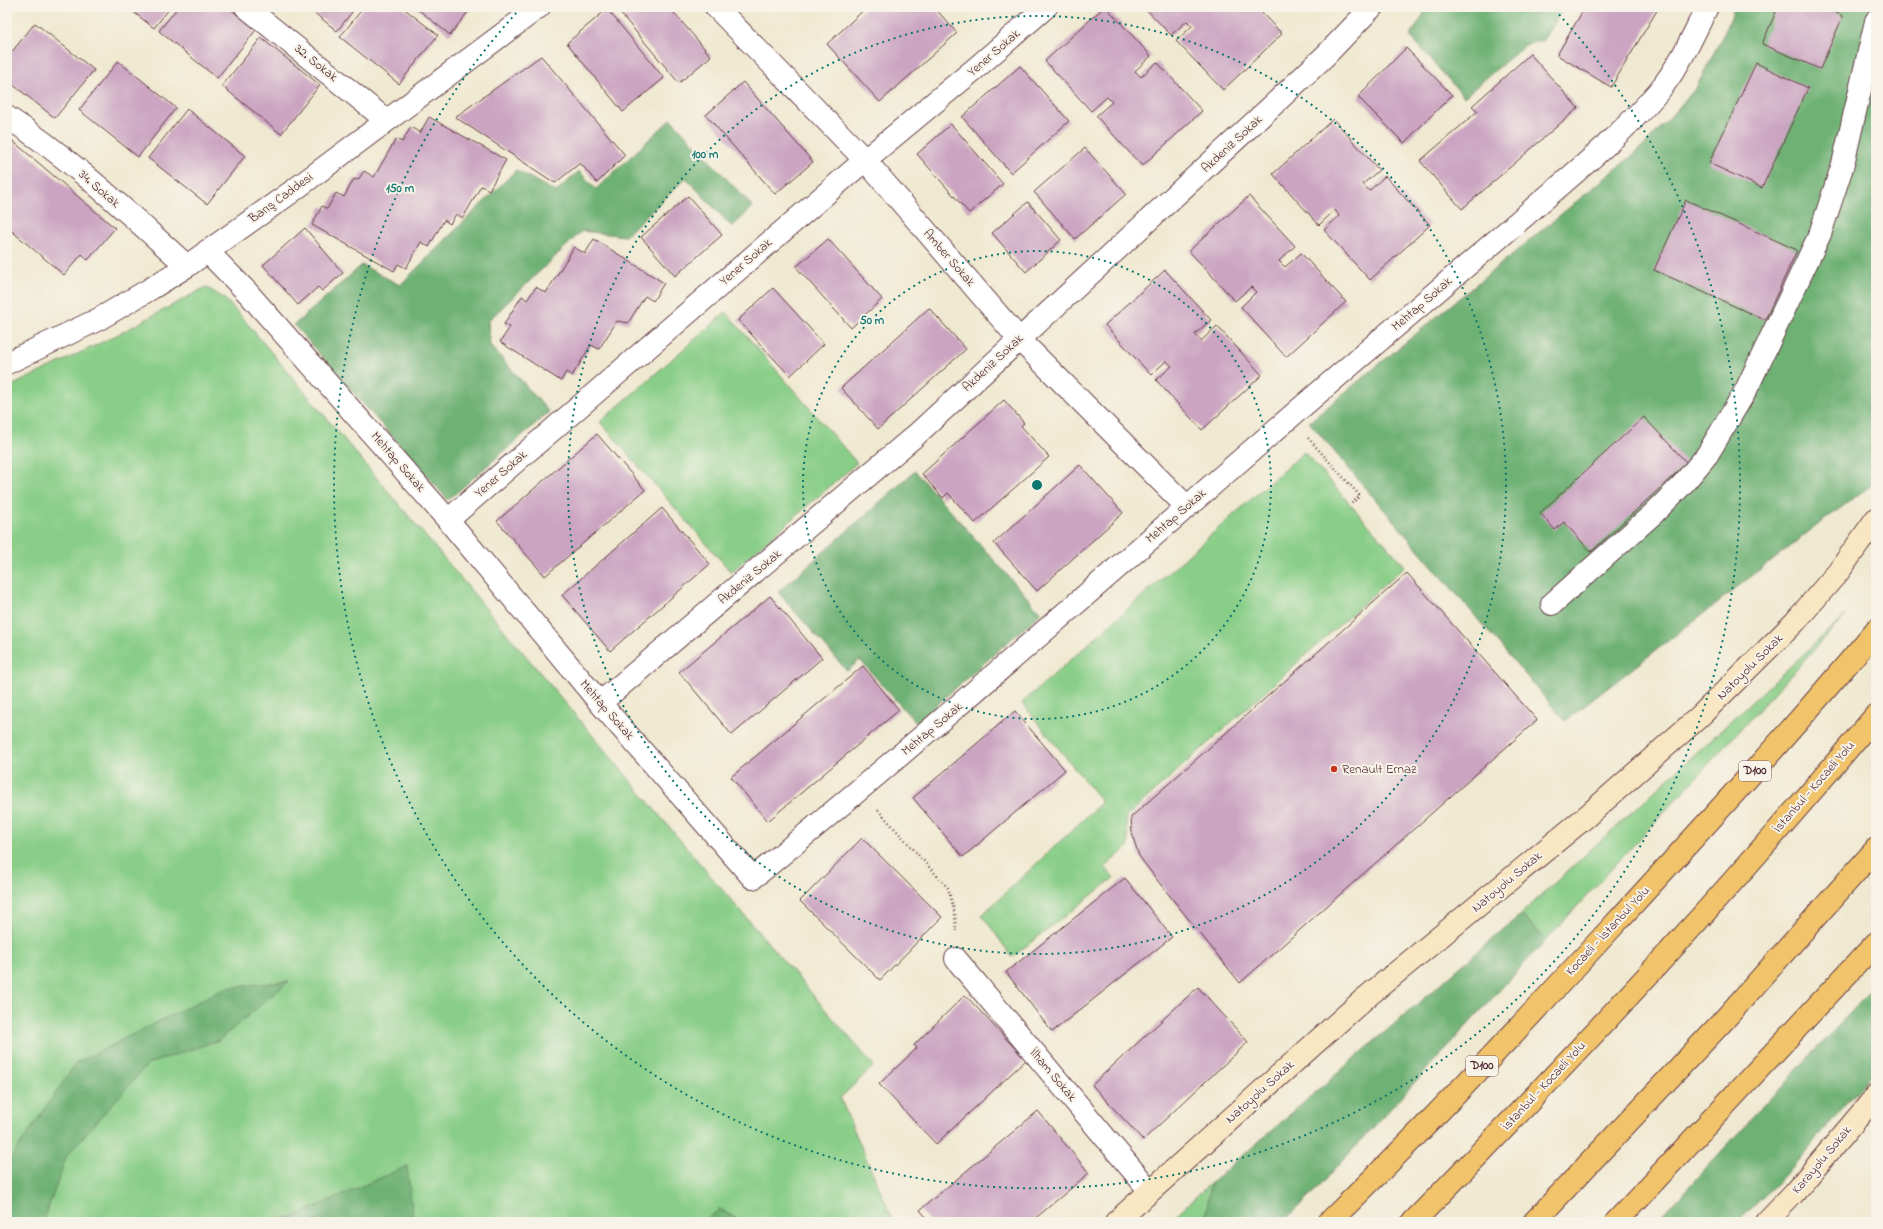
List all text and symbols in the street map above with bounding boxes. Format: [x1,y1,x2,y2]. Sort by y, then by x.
street label: Yener Sokak [963,24,1025,81]
street label: 32. Sokak [290,40,342,87]
street label: Akdeniz Sokak [1197,110,1267,177]
text: 100 m [692,146,719,164]
street label: 34. Sokak [74,166,124,213]
street label: Barış Caddesi [244,168,317,228]
text: 150 m [386,180,415,198]
street label: Amber Sokak [918,225,980,291]
street label: Yener Sokak [715,233,777,290]
street label: Mehtap Sokak [1388,272,1457,336]
text: 50 m [860,312,885,330]
street label: Akdeniz Sokak [958,329,1028,396]
street label: Mehtap Sokak [366,428,430,497]
street label: Yener Sokak [470,445,532,502]
centre of rings [1030,478,1044,492]
street label: Mehtap Sokak [1142,484,1211,548]
street label: Akdeniz Sokak [714,545,786,609]
street label: Natoyolu Sokak [1713,629,1788,705]
street label: Mehtap Sokak [575,676,639,745]
street label: Mehtap Sokak [897,698,967,760]
street label: İstanbul - Kocaeli Yolu [1769,737,1859,837]
place label: Renault Ernaz [1342,760,1417,779]
road number: D100 [1739,761,1771,781]
marker: Renault Ernaz [1329,764,1339,774]
street label: Natoyolu Sokak [1468,847,1547,918]
street label: Kocaeli - İstanbul Yolu [1561,882,1655,980]
street label: İstanbul - Kocaeli Yolu [1497,1037,1591,1135]
street label: İlham Sokak [1025,1044,1081,1106]
street label: Natoyolu Sokak [1221,1056,1300,1129]
road number: D100 [1466,1056,1498,1076]
street label: Karayolu Sokak [1788,1121,1857,1199]

